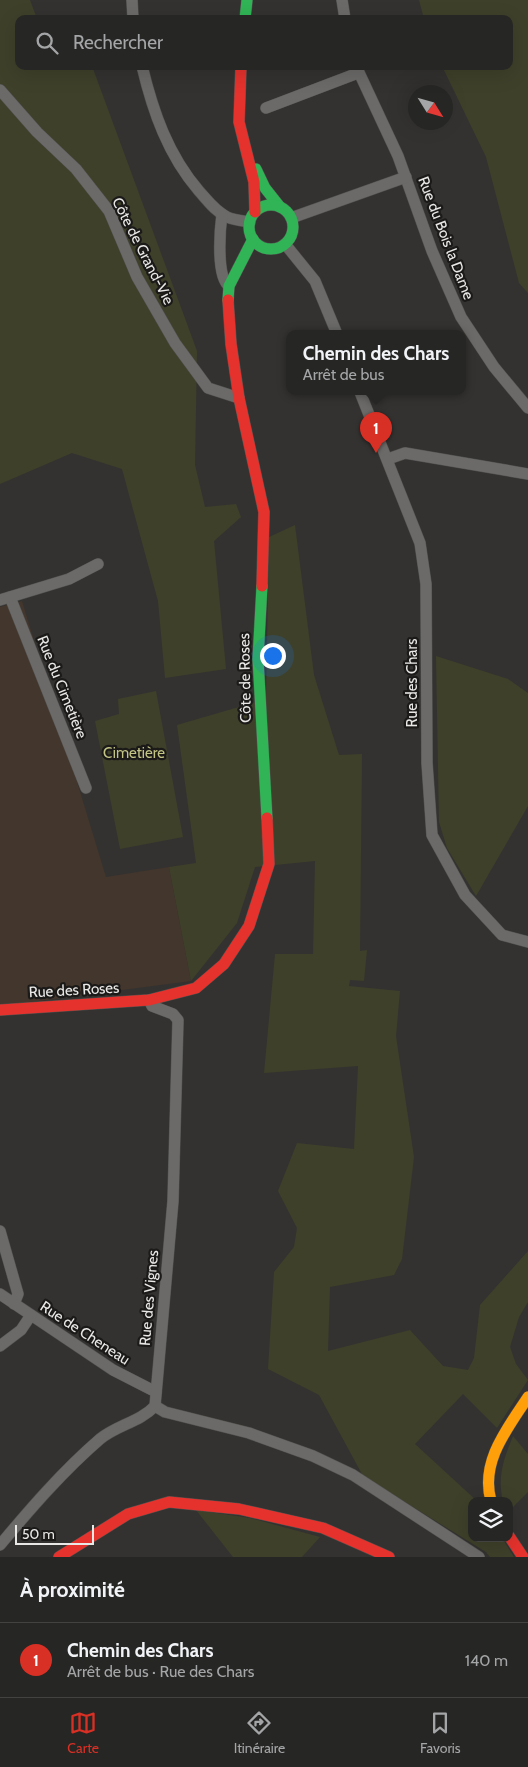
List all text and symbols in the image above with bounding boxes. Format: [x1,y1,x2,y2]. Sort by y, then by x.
search box [15,15,513,70]
icon: search [33,29,61,57]
text: Rechercher [73,31,163,54]
north arrow [408,85,453,130]
street label: Rue du Bois la Dame [414,174,478,302]
street label: Côte de Grand-Vie [108,194,178,308]
popup [286,330,466,395]
text: Chemin des Chars [303,342,449,365]
text: Arrêt de bus [303,365,384,384]
pin: 1 [360,412,392,453]
street label: Rue du Cimetière [33,633,91,741]
street label: Côte de Roses [235,633,255,723]
street label: Rue des Chars [403,639,421,727]
your location [260,643,286,669]
park label: Cimetière [103,744,165,762]
street label: Rue des Roses [28,979,120,1001]
street label: Rue des Vignes [136,1249,162,1347]
street label: Rue de Cheneau [37,1297,133,1369]
map controls [468,1497,513,1542]
button: layers [468,1497,513,1542]
scale bar [15,1522,94,1545]
text: 50 m [22,1525,55,1543]
text: À proximité [20,1577,125,1602]
text: Chemin des Chars [67,1639,213,1662]
text: 1 [33,1651,39,1670]
text: 140 m [465,1651,508,1670]
text: Arrêt de bus · Rue des Chars [67,1662,254,1681]
tab: Carte [67,1709,99,1757]
tab: Itinéraire [234,1709,285,1757]
tab: Favoris [420,1709,461,1757]

